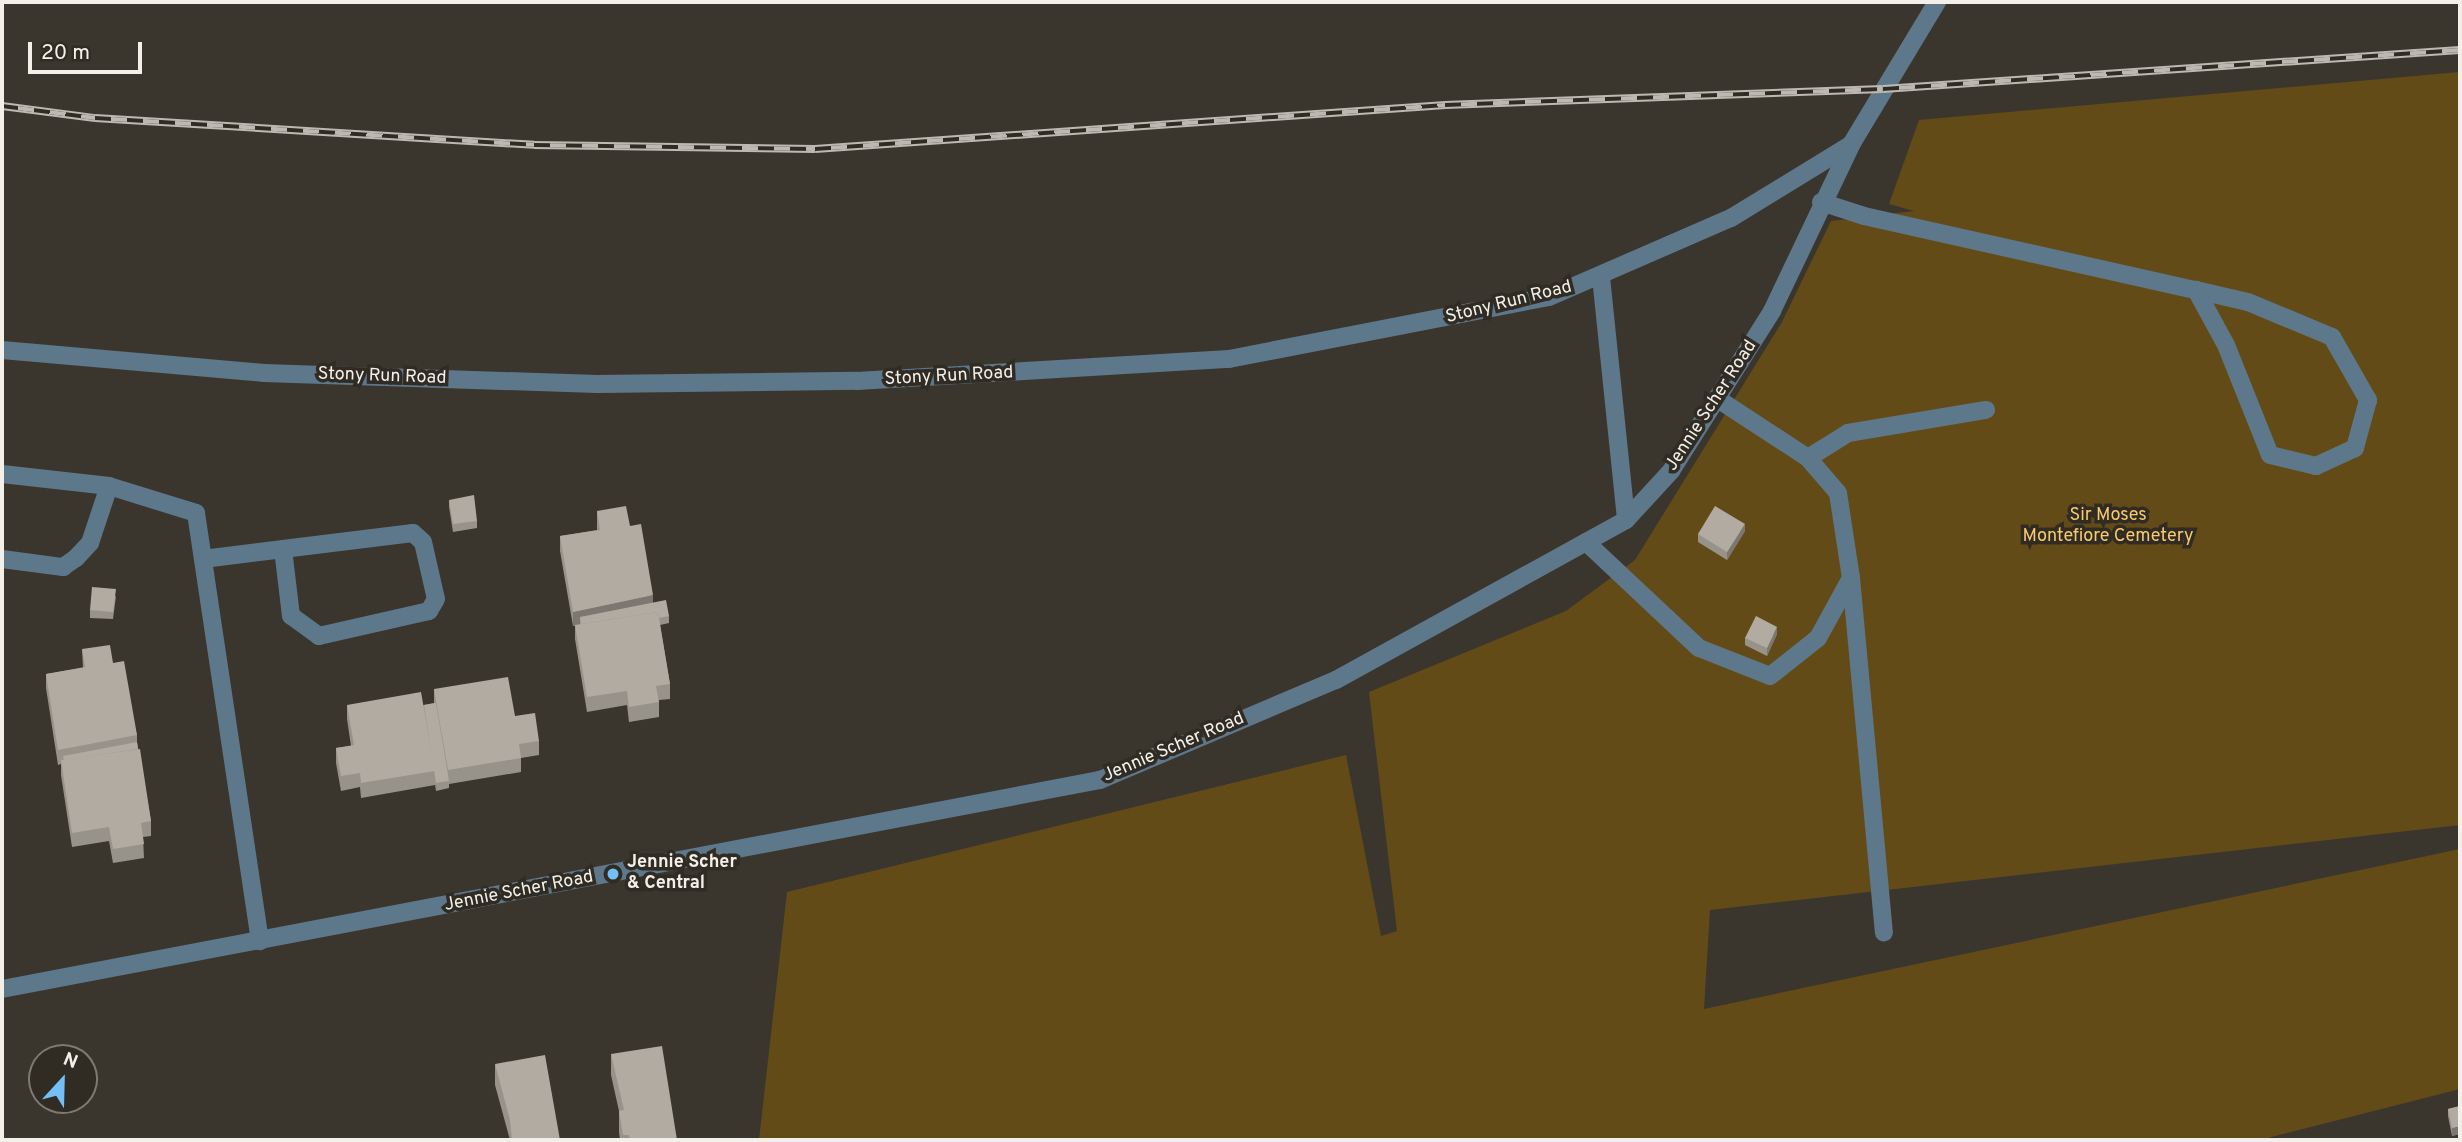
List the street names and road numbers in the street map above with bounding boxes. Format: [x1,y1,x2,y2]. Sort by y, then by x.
street label: Stony Run Road [1444,277,1574,329]
street label: Jennie Scher Road [1662,337,1762,475]
street label: Stony Run Road [884,363,1014,391]
street label: Stony Run Road [317,364,447,390]
street label: Jennie Scher Road [1100,708,1248,788]
street label: Jennie Scher Road [443,867,595,917]

